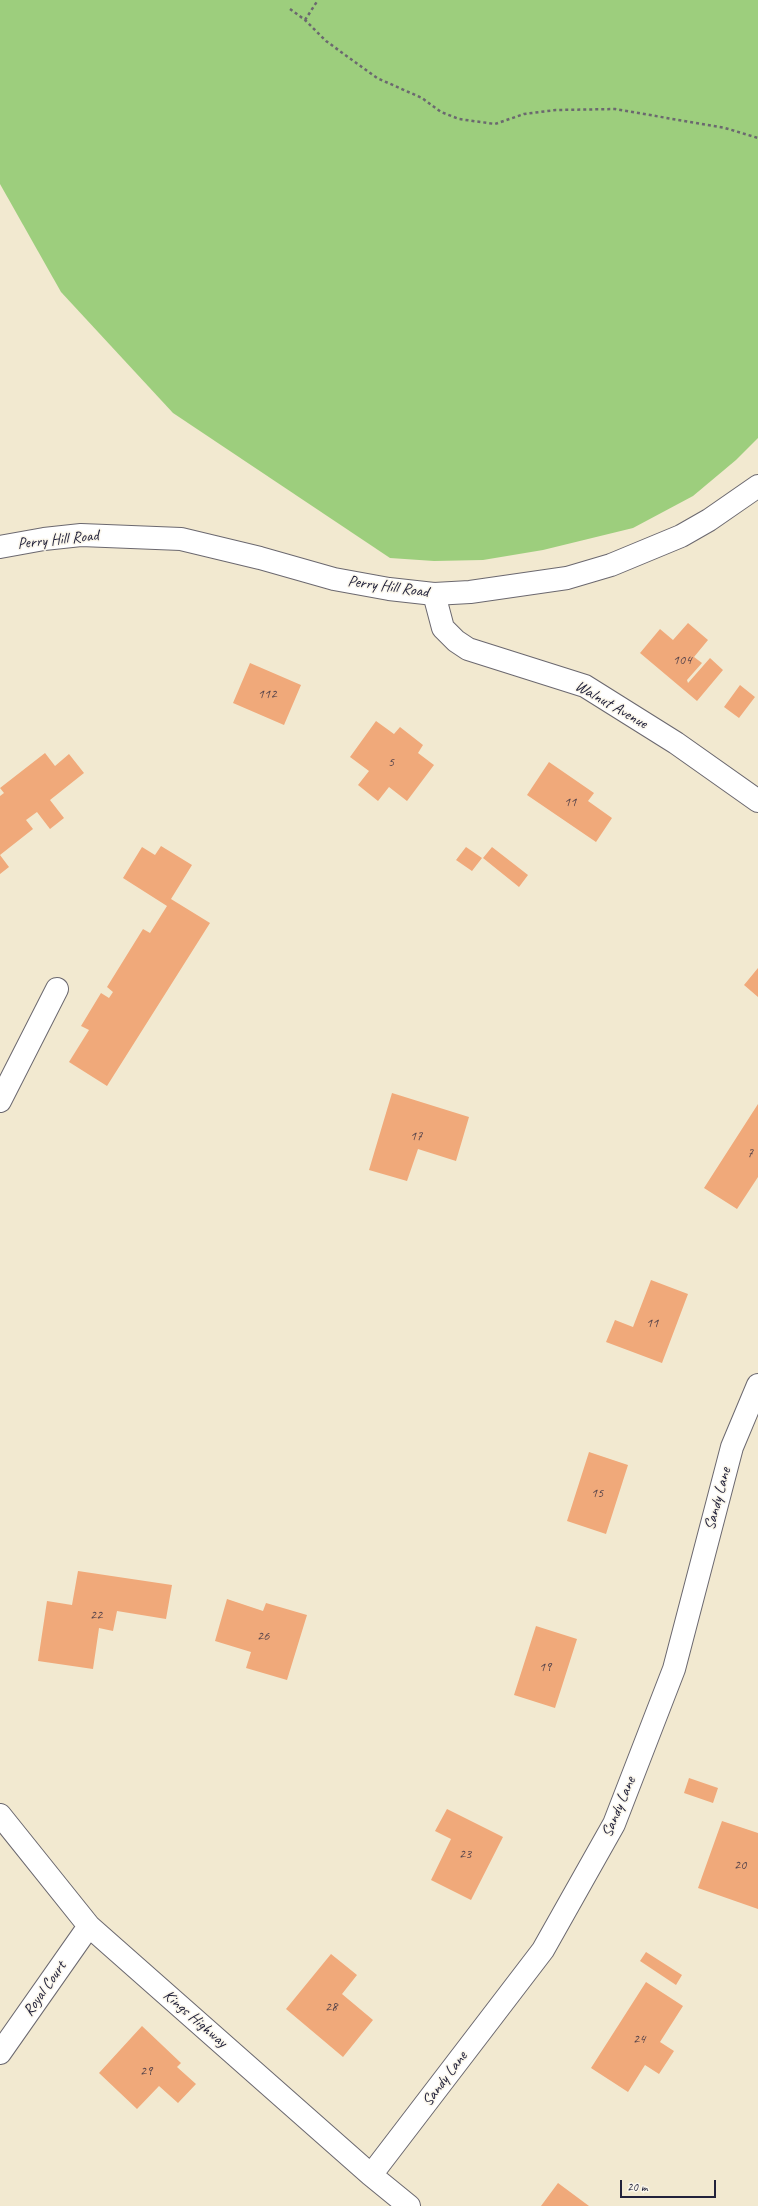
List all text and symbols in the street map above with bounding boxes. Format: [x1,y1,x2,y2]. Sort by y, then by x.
street label: Perry Hill Road [17,526,99,554]
street label: Perry Hill Road [346,572,430,602]
house number: 104 [673,652,691,668]
street label: Walnut Avenue [571,677,651,733]
house number: 112 [258,686,276,702]
house number: 5 [388,754,394,770]
house number: 11 [564,794,576,810]
house number: 17 [410,1128,422,1144]
house number: 7 [747,1145,753,1161]
house number: 11 [646,1315,658,1331]
street label: Sandy Lane [700,1466,736,1532]
house number: 15 [591,1485,603,1501]
house number: 22 [90,1607,102,1623]
house number: 26 [257,1628,269,1644]
house number: 19 [539,1659,551,1675]
street label: Sandy Lane [598,1774,640,1840]
house number: 23 [459,1846,471,1862]
house number: 20 [734,1857,746,1873]
street label: Royal Court [19,1958,71,2020]
street label: Kings Highway [159,1986,231,2052]
house number: 28 [325,1999,337,2015]
house number: 24 [633,2031,645,2047]
street label: Sandy Lane [418,2048,472,2110]
house number: 29 [140,2063,152,2079]
scale bar [622,2172,718,2198]
text: 20 m [627,2179,647,2195]

